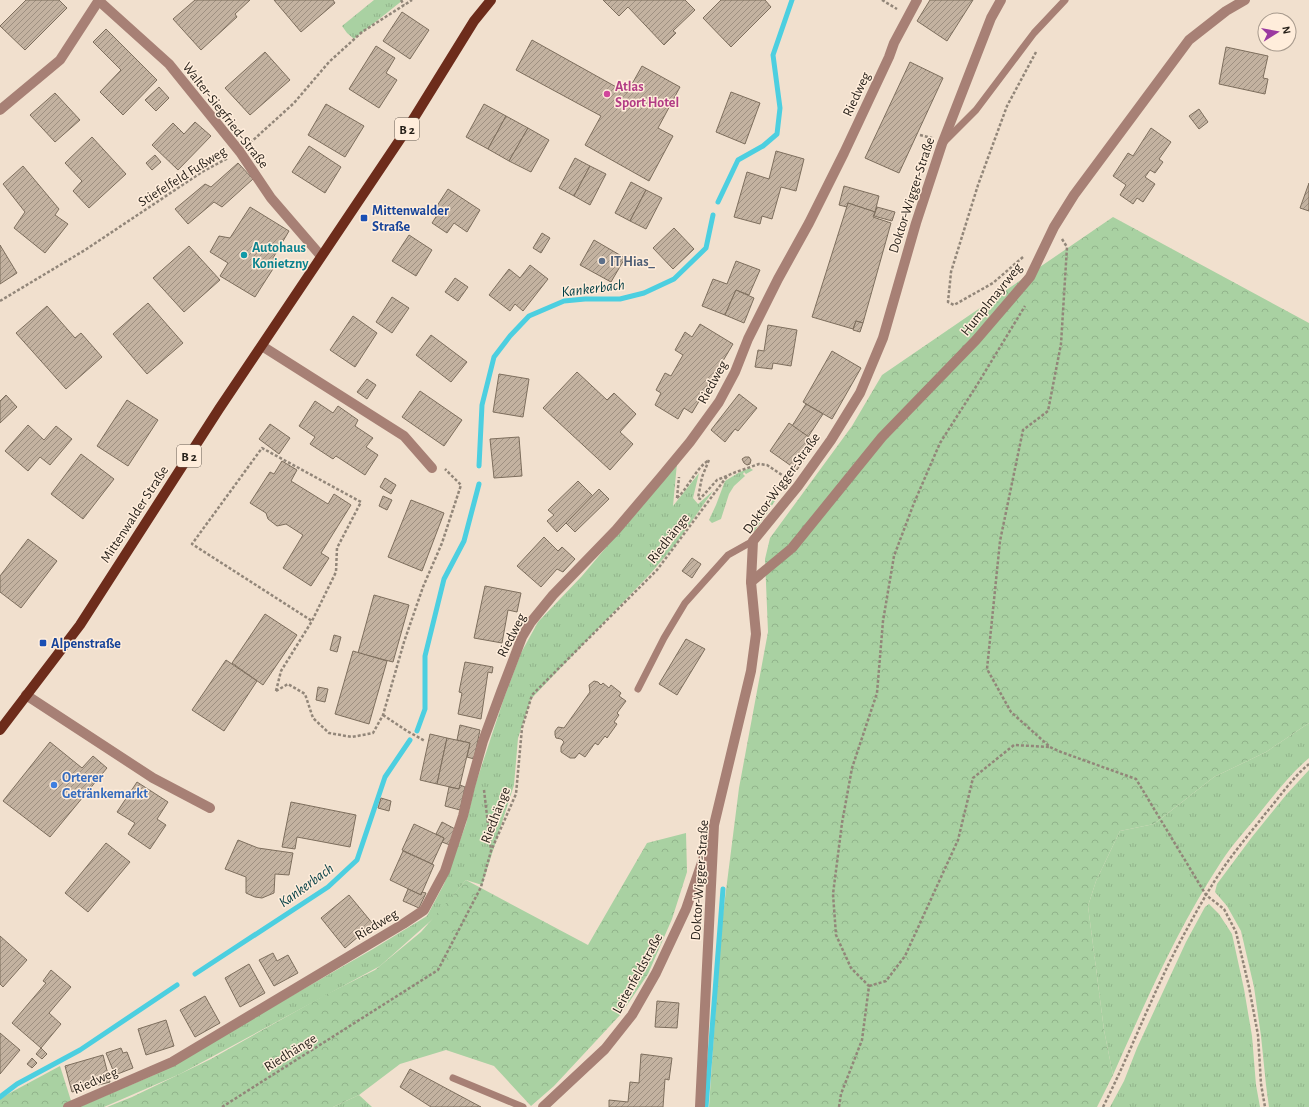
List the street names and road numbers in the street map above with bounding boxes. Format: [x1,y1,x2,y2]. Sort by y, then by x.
street label: Walter-Siegfried-Straße [180,60,271,171]
street label: Riedweg [841,70,873,119]
road number: B 2 [395,118,419,140]
street label: Doktor-Wigger-Straße [887,136,937,255]
street label: Stiefelfeld Fußweg [136,144,229,210]
street label: Humplmayrweg [958,261,1025,339]
street label: Riedweg [695,358,731,407]
street label: Doktor-Wigger-Straße [741,431,823,537]
road number: B 2 [177,445,201,467]
street label: Mittenwalder Straße [98,464,171,565]
street label: Riedhänge [645,511,692,566]
street label: Riedweg [495,611,529,660]
street label: Riedhänge [479,785,513,845]
street label: Doktor-Wigger-Straße [689,819,711,941]
street label: Riedweg [353,907,401,943]
street label: Leitenfeldstraße [610,931,666,1016]
street label: Riedhänge [262,1031,319,1074]
street label: Riedweg [71,1065,120,1097]

